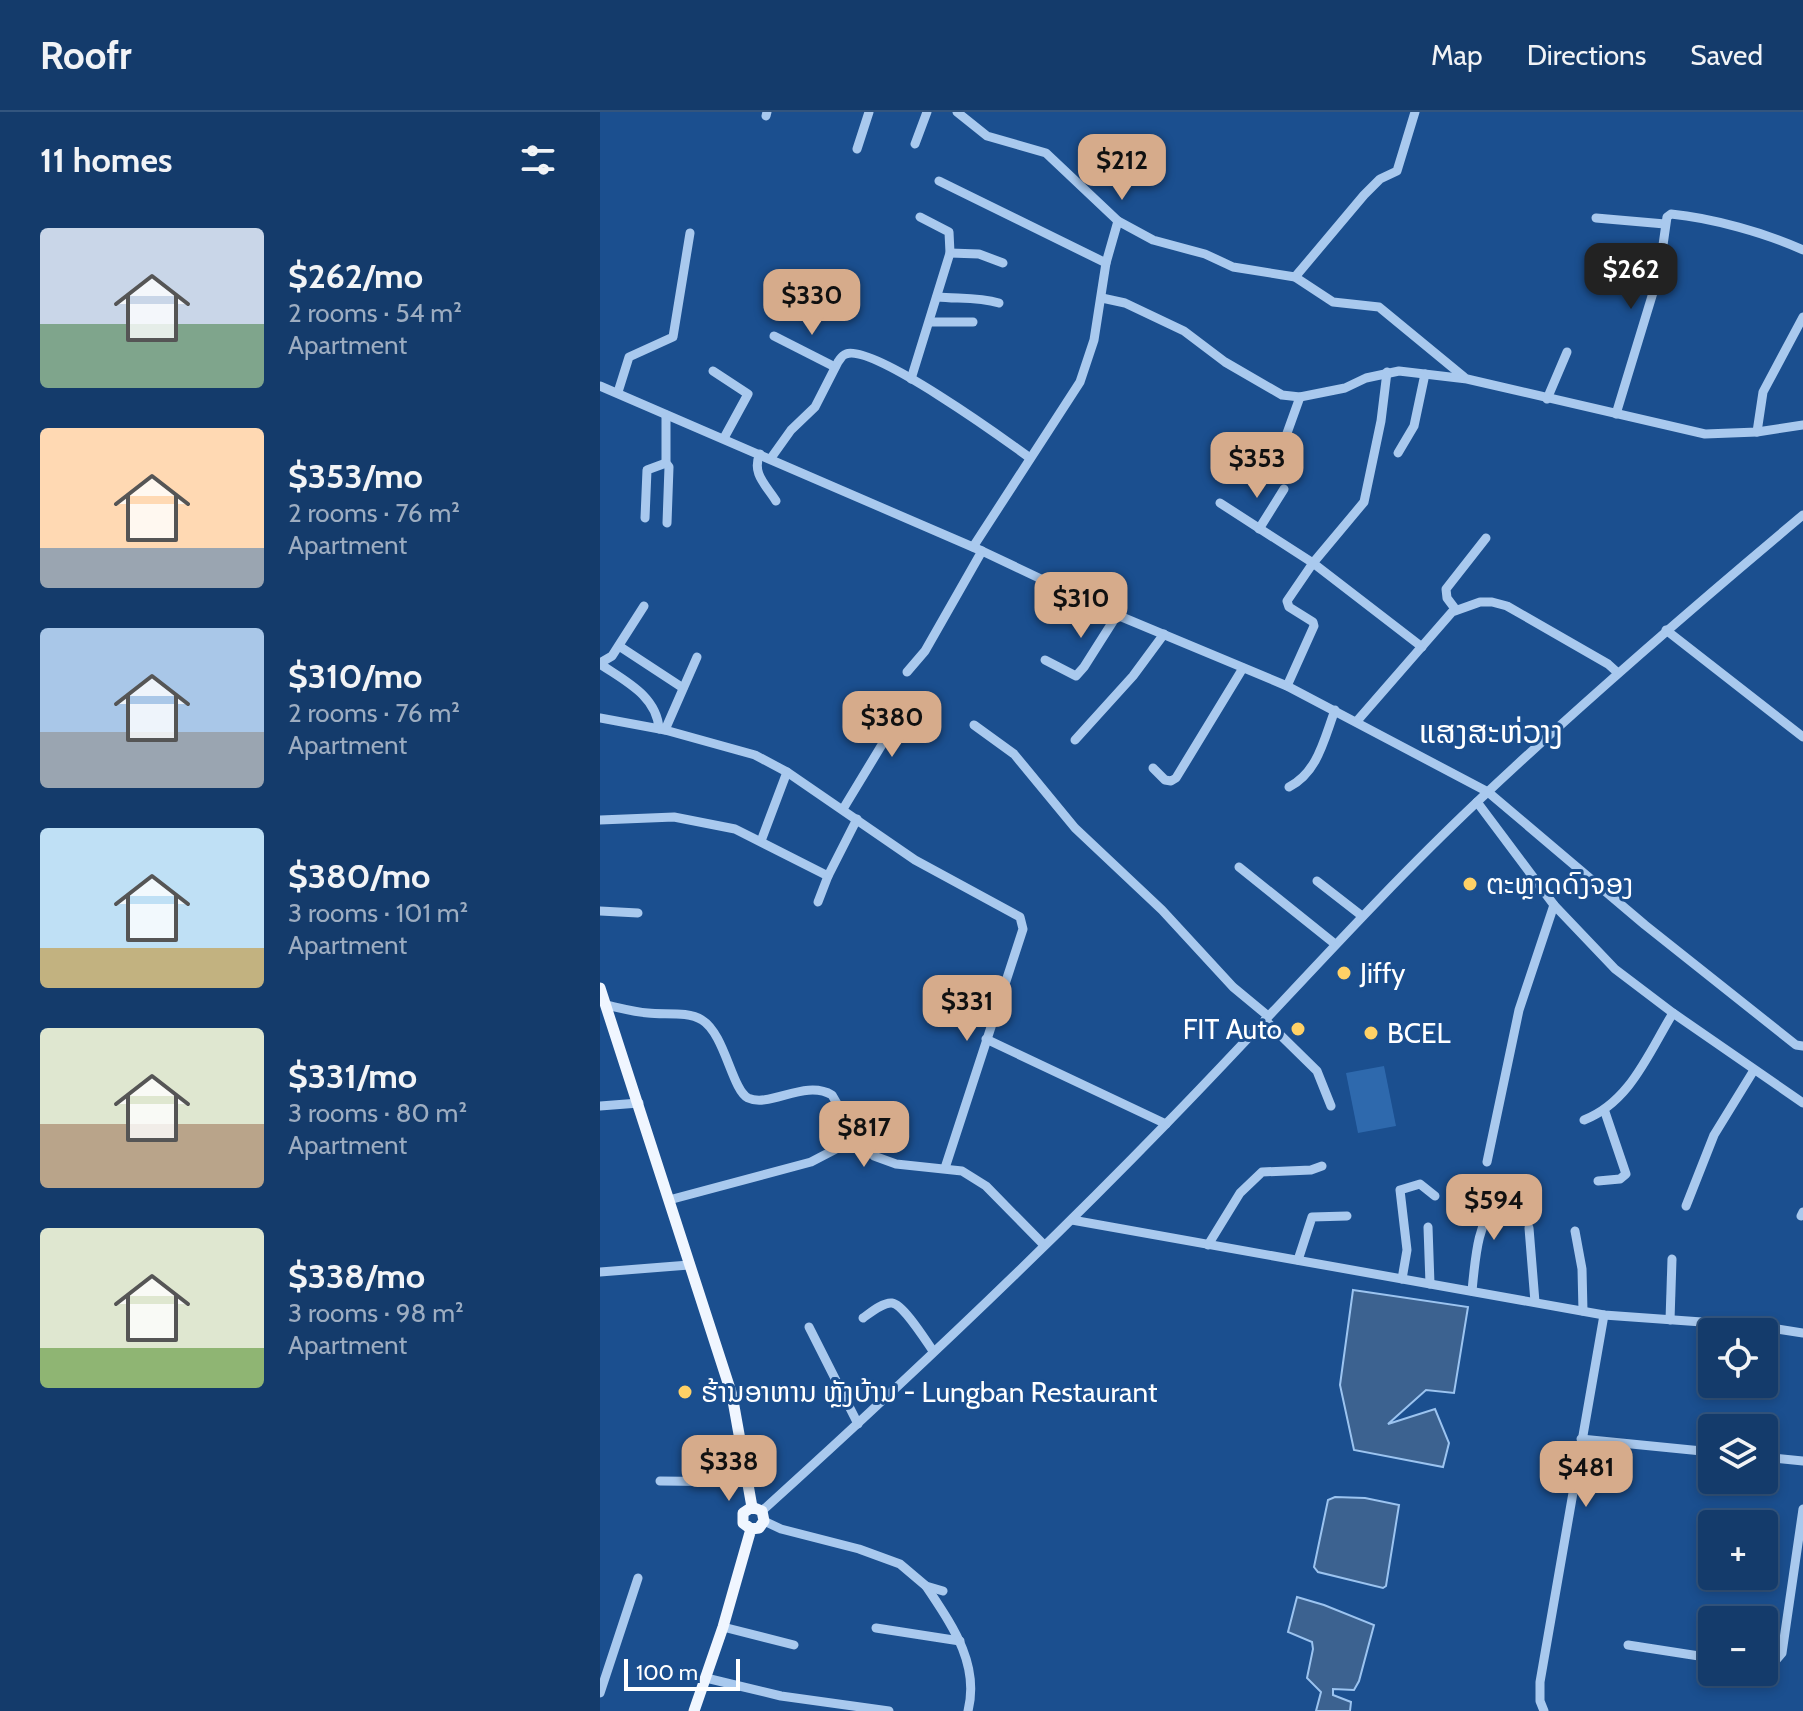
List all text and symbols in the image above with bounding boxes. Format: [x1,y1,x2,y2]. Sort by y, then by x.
text: Roofr [40,32,132,79]
text: Map [1431,38,1483,72]
text: Directions [1527,38,1646,72]
text: Saved [1690,38,1763,72]
pin: $212 [1075,134,1169,202]
icon: filters [516,138,560,182]
text: 11 homes [40,139,172,181]
text: $212 [1096,144,1148,176]
pin: $262 [1584,243,1678,311]
text: $262 [1602,253,1660,285]
text: $262/mo [288,255,423,297]
icon: home [104,260,200,356]
pin: $330 [765,269,859,337]
text: $330 [781,279,843,311]
text: 2 rooms · 54 m² [288,297,462,329]
text: Apartment [288,329,407,361]
pin: $353 [1210,432,1304,500]
text: $353 [1228,442,1286,474]
text: $353/mo [288,455,423,497]
icon: home [104,460,200,556]
text: 2 rooms · 76 m² [288,497,460,529]
text: Apartment [288,529,407,561]
pin: $310 [1034,572,1128,640]
text: $310 [1052,582,1110,614]
text: $310/mo [288,655,422,697]
icon: home [104,660,200,756]
pin: $380 [845,691,939,759]
text: 2 rooms · 76 m² [288,697,460,729]
text: $380 [860,701,924,733]
district label: ແສງສະຫ່ວາງ [1419,712,1563,751]
text: Apartment [288,729,407,761]
text: $380/mo [288,855,430,897]
icon: home [104,860,200,956]
place label: ຕະຫຼາດດົງຈອງ [1486,867,1633,901]
marker: ຕະຫຼາດດົງຈອງ [1461,875,1479,893]
text: 3 rooms · 101 m² [288,897,468,929]
text: Apartment [288,929,407,961]
place label: Jiffy [1359,956,1406,990]
marker: Jiffy [1335,964,1353,982]
pin: $331 [920,975,1014,1043]
text: $331 [941,985,993,1017]
place label: FIT Auto [1183,1012,1282,1046]
place label: BCEL [1387,1016,1451,1050]
marker: FIT Auto [1289,1020,1307,1038]
marker: BCEL [1362,1024,1380,1042]
text: $331/mo [288,1055,417,1097]
icon: home [104,1060,200,1156]
text: 3 rooms · 80 m² [288,1097,467,1129]
pin: $817 [817,1101,911,1169]
text: $817 [837,1111,891,1143]
text: Apartment [288,1129,407,1161]
pin: $594 [1447,1174,1541,1242]
text: $594 [1464,1184,1524,1216]
text: $338/mo [288,1255,425,1297]
icon: home [104,1260,200,1356]
text: 3 rooms · 98 m² [288,1297,464,1329]
map controls [1698,1318,1778,1686]
button: locate [1698,1318,1778,1398]
text: Apartment [288,1329,407,1361]
place label: ຮ້ານອາຫານ ຫຼັງບ້ານ - Lungban Restaurant [701,1375,1157,1409]
marker: ຮ້ານອາຫານ ຫຼັງບ້ານ - Lungban Restaurant [676,1383,694,1401]
button: layers [1698,1414,1778,1494]
pin: $338 [682,1435,776,1503]
pin: $481 [1539,1441,1633,1509]
text: $338 [700,1445,758,1477]
text: $481 [1558,1451,1614,1483]
button: + [1698,1510,1778,1590]
button: − [1698,1606,1778,1686]
scale bar [624,1655,740,1691]
text: 100 m [636,1659,698,1686]

